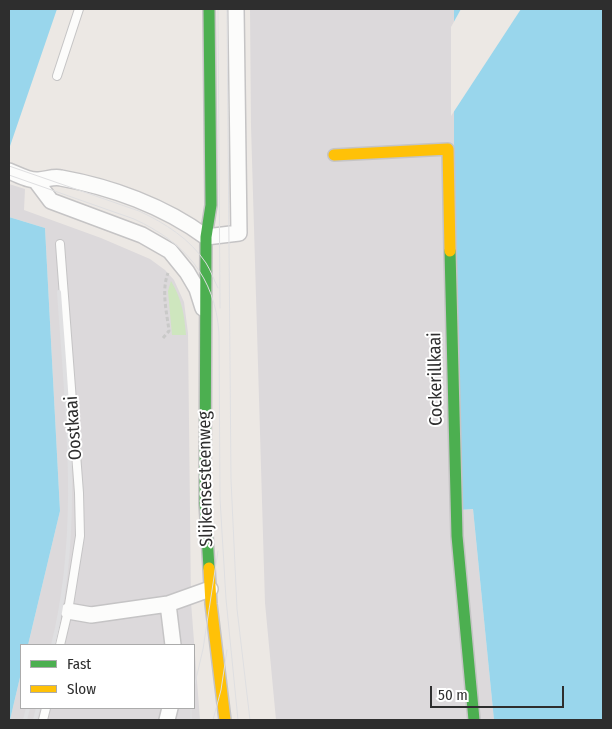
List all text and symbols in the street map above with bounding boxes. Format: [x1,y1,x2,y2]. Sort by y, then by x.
street label: Cockerillkaai [424,332,448,426]
street label: Oostkaai [61,395,87,461]
street label: Slijkensesteenweg [194,411,218,547]
legend [20,644,195,709]
text: Fast [67,655,91,673]
scale bar [432,676,566,708]
text: Slow [67,680,96,698]
text: 50 m [438,686,468,704]

